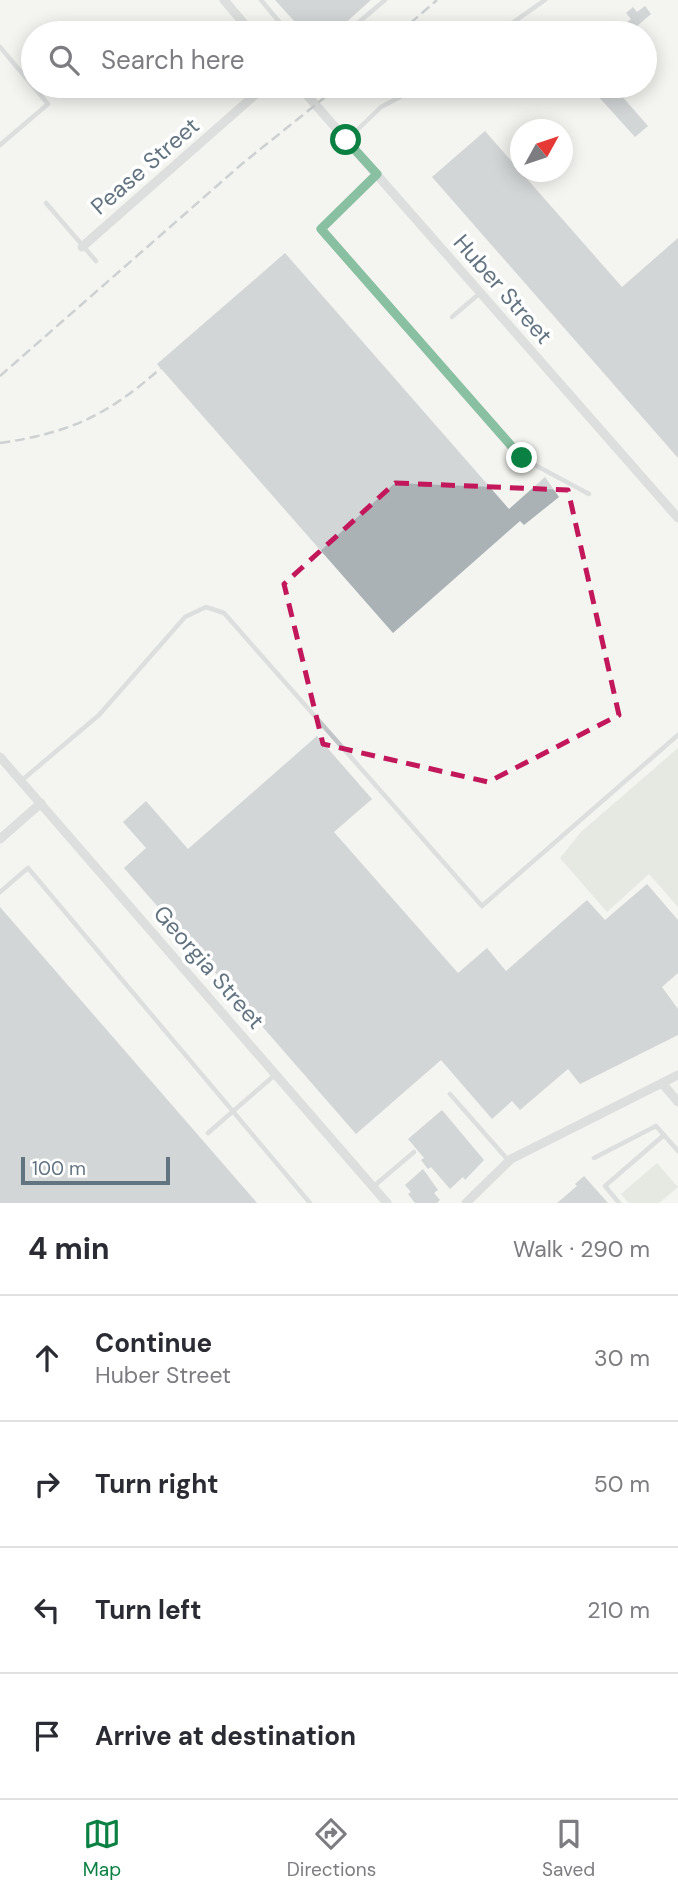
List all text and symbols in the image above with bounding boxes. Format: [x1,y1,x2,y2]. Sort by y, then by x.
search box [21,21,657,98]
icon: search [45,41,83,79]
text: Search here [101,43,244,77]
street label: Pease Street [85,111,205,221]
north arrow [510,119,573,182]
route start [330,124,361,155]
street label: Huber Street [447,228,559,350]
route end [506,442,537,473]
street label: Georgia Street [147,899,271,1035]
scale bar [21,1154,170,1186]
text: 100 m [32,1156,86,1181]
text: 4 min [28,1229,110,1268]
text: Walk · 290 m [513,1234,650,1264]
text: Continue [95,1326,212,1360]
icon: ahead [28,1339,66,1377]
text: 30 m [594,1343,650,1373]
text: Huber Street [95,1360,231,1390]
icon: right [28,1465,66,1503]
text: Turn right [95,1467,219,1501]
text: 50 m [594,1469,650,1499]
icon: left [28,1591,66,1629]
text: Turn left [95,1593,202,1627]
text: 210 m [587,1595,650,1625]
icon: arrive [28,1717,66,1755]
text: Arrive at destination [95,1719,356,1753]
tab: Map [83,1815,121,1882]
tab: Directions [287,1815,376,1882]
tab: Saved [542,1815,595,1882]

